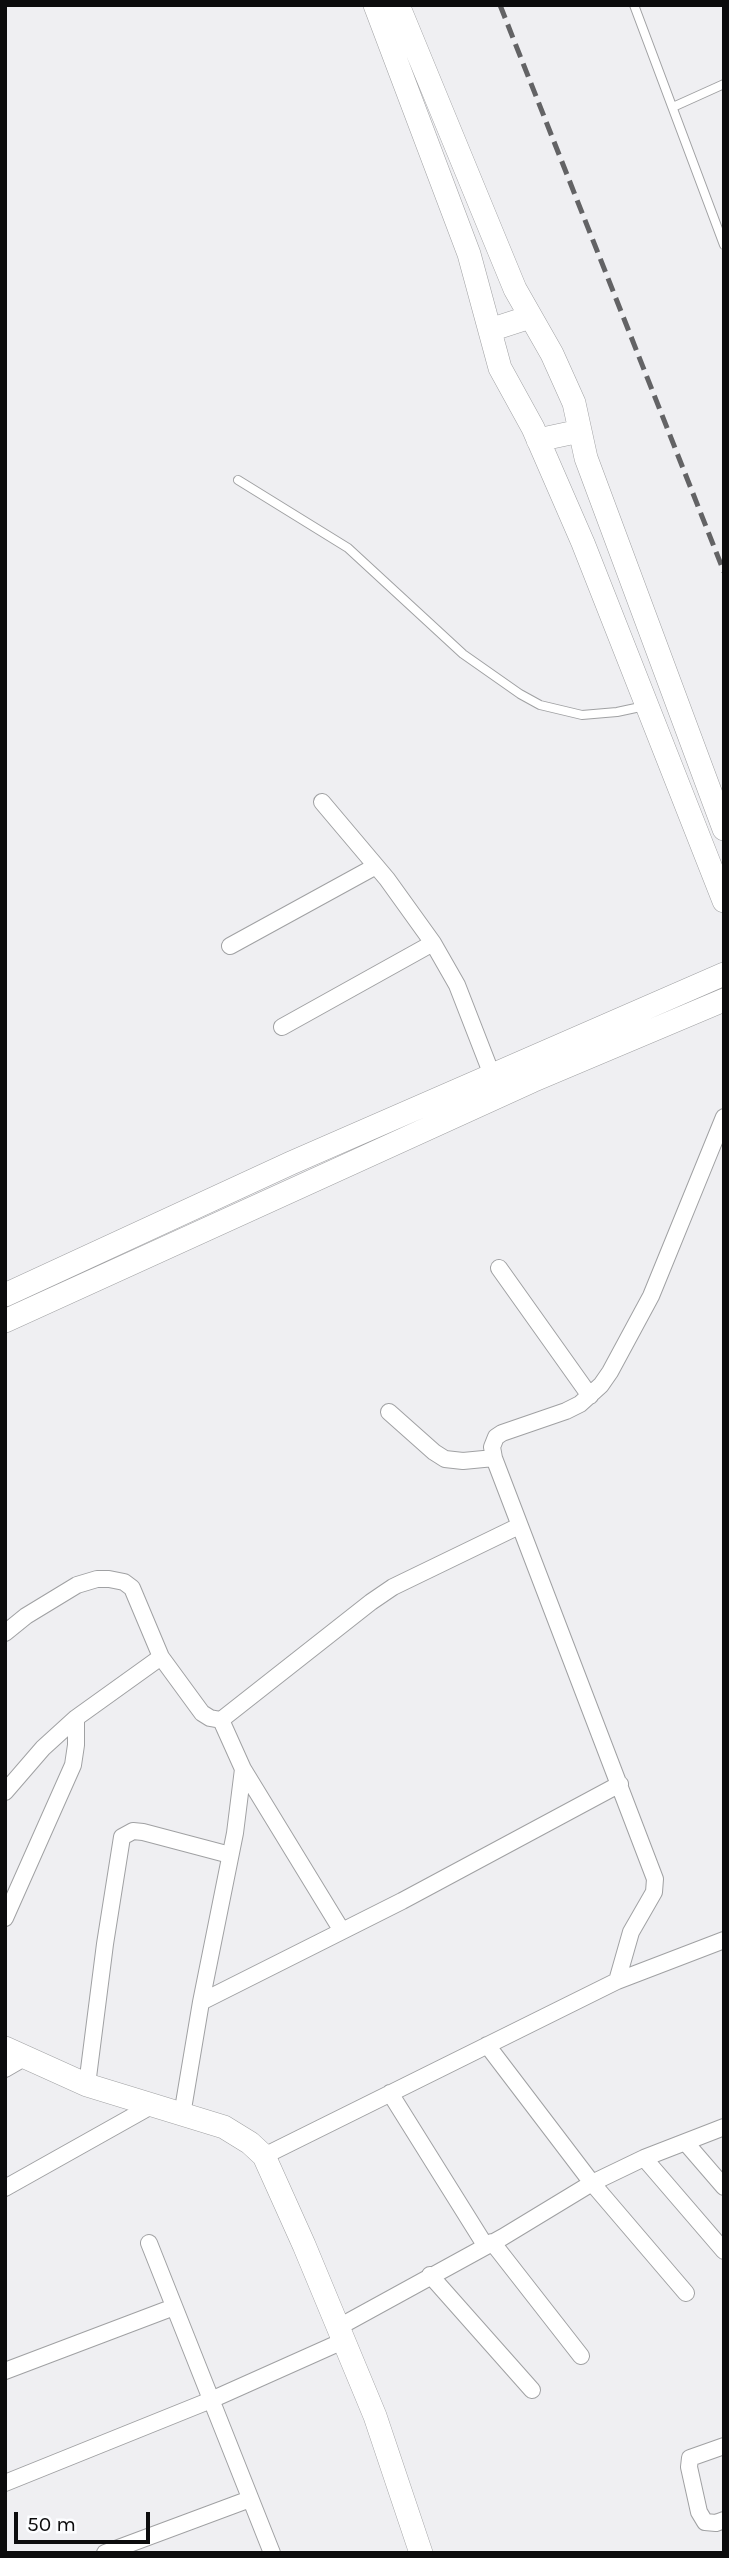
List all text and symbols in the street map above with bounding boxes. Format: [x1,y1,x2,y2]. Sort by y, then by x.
scale bar [18,2498,154,2542]
text: 50 m [27,2512,76,2536]

